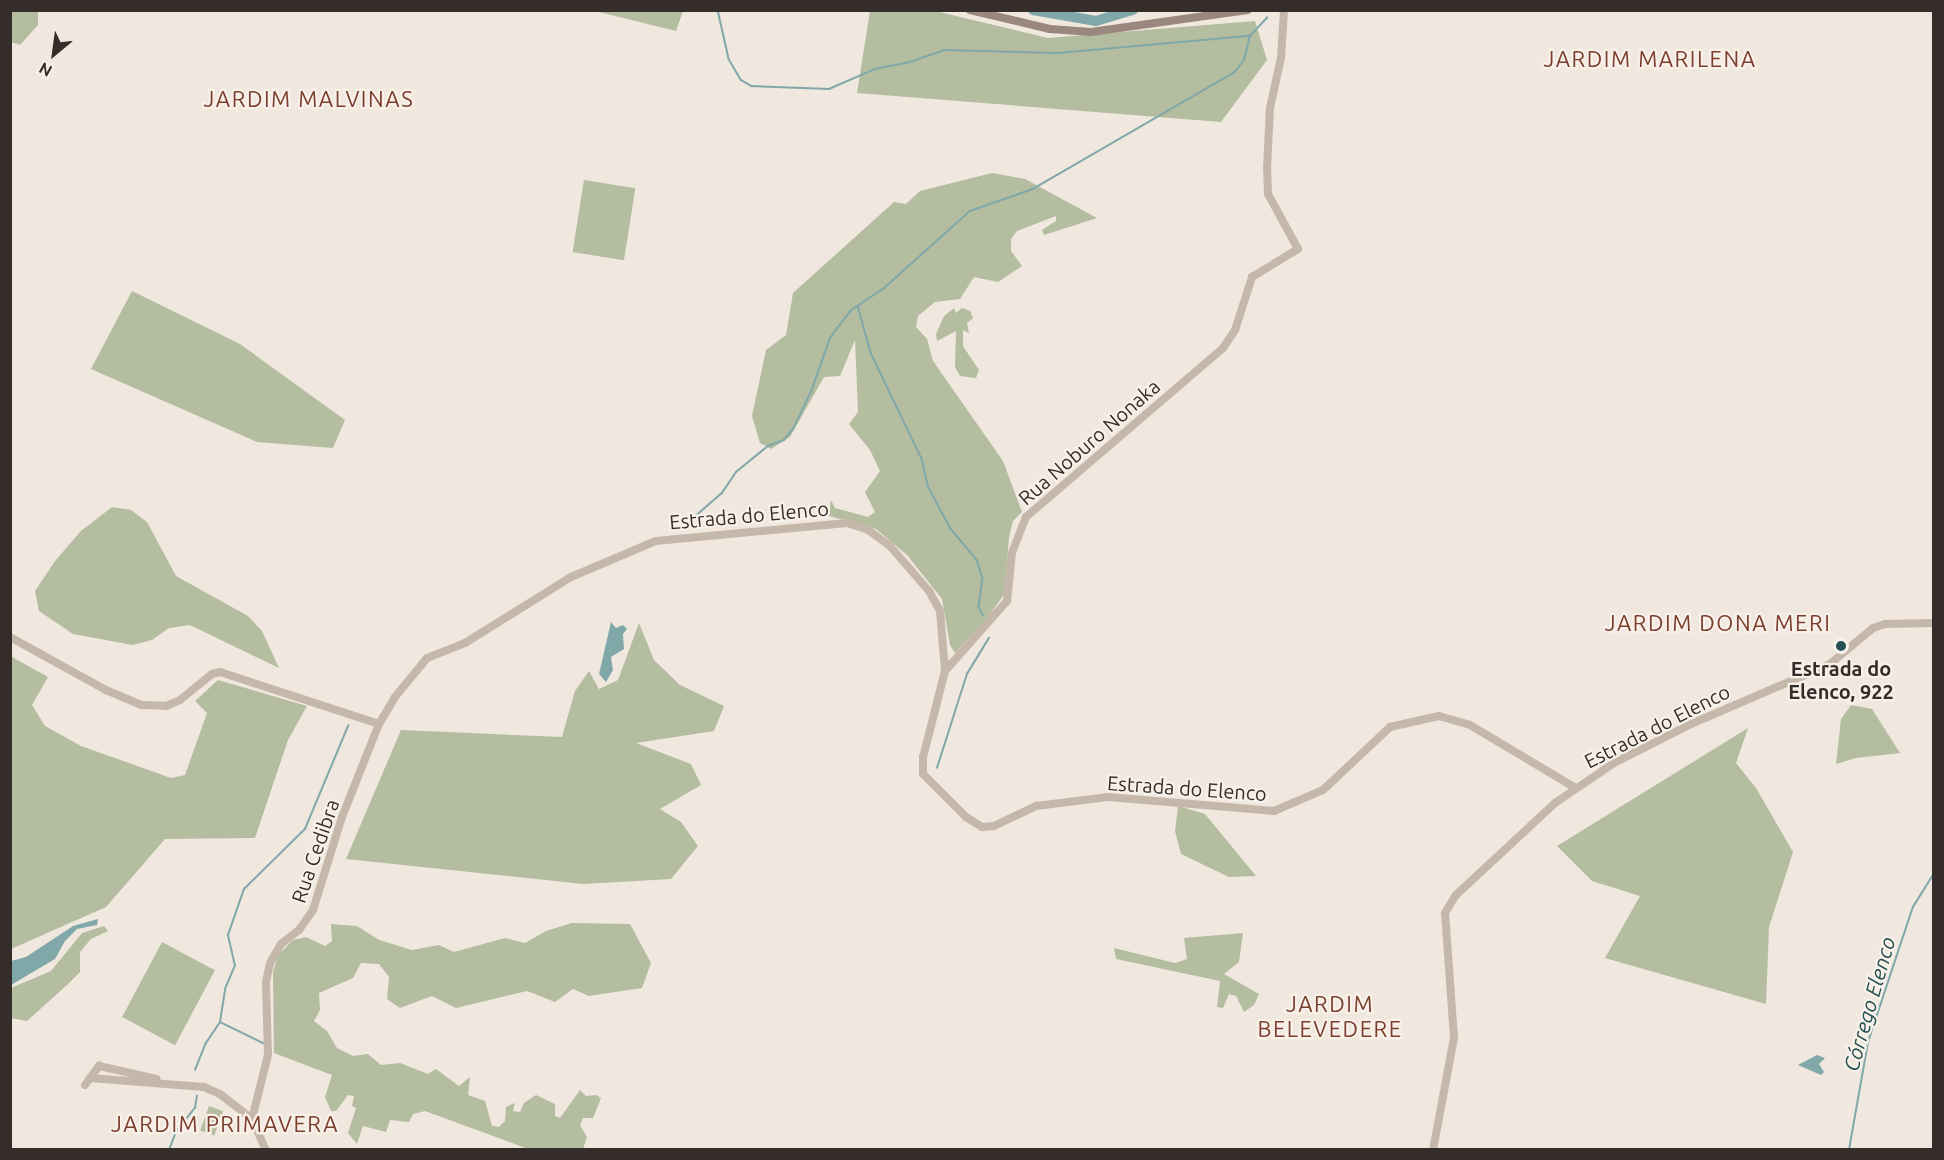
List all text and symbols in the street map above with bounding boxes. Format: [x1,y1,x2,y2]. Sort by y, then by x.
north arrow [24,24,84,84]
district label: JARDIM MARILENA [1544,46,1756,72]
text: N [36,59,55,81]
district label: JARDIM MALVINAS [204,86,414,112]
street label: Rua Noburo Nonaka [1013,374,1165,510]
street label: Estrada do Elenco [668,496,830,534]
district label: JARDIM DONA MERI [1605,610,1831,636]
marker: Estrada do Elenco, 922 [1834,639,1848,653]
place label: Estrada do Elenco, 922 [1788,656,1894,703]
street label: Estrada do Elenco [1580,679,1734,773]
street label: Estrada do Elenco [1106,770,1268,806]
street label: Rua Cedibra [286,796,344,906]
water label: Córrego Elenco [1838,934,1900,1074]
district label: JARDIM BELEVEDERE [1257,990,1403,1042]
district label: JARDIM PRIMAVERA [111,1111,339,1137]

